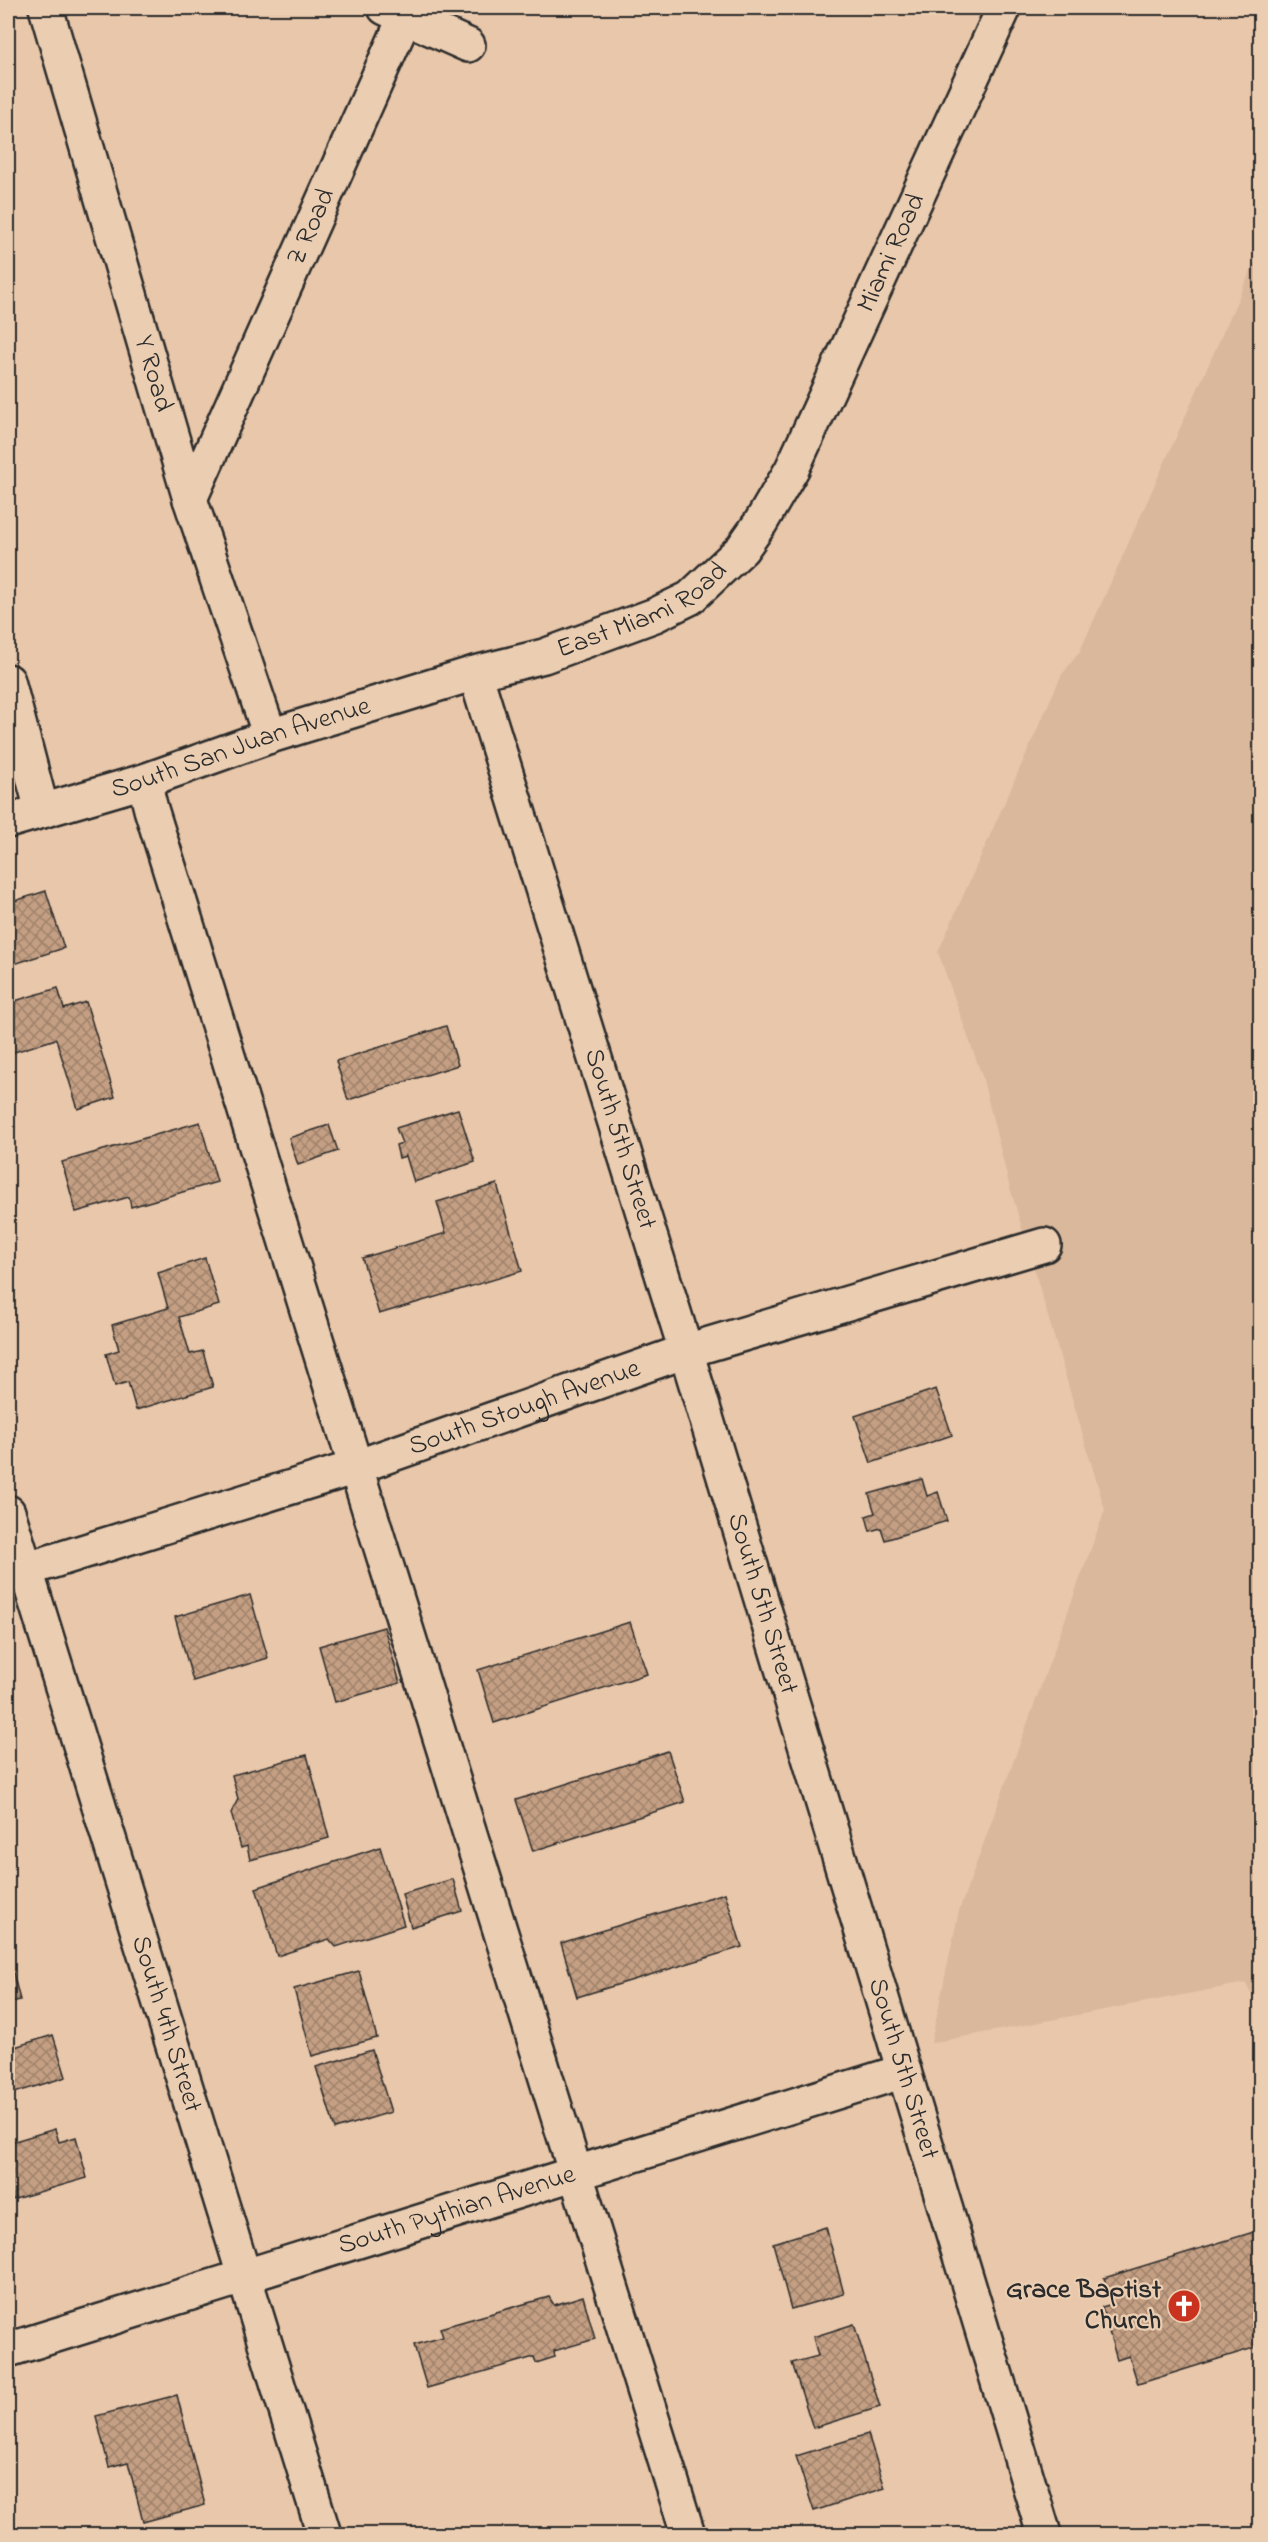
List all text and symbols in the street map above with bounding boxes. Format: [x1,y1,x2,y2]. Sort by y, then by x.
street label: Z Road [277,182,346,272]
street label: Miami Road [847,187,936,319]
street label: Y Road [124,331,183,416]
street label: East Miami Road [551,553,737,669]
street label: South San Juan Avenue [106,687,376,809]
street label: South 5th Street [574,1044,667,1234]
street label: South Stough Avenue [404,1349,646,1466]
street label: South 5th Street [717,1508,808,1699]
street label: South 4th Street [121,1931,212,2117]
street label: South 5th Street [857,1973,949,2164]
street label: South Pythian Avenue [333,2155,581,2266]
place label: Grace Baptist Church [1006,2271,1162,2341]
church icon: Grace Baptist Church [1166,2288,1202,2324]

